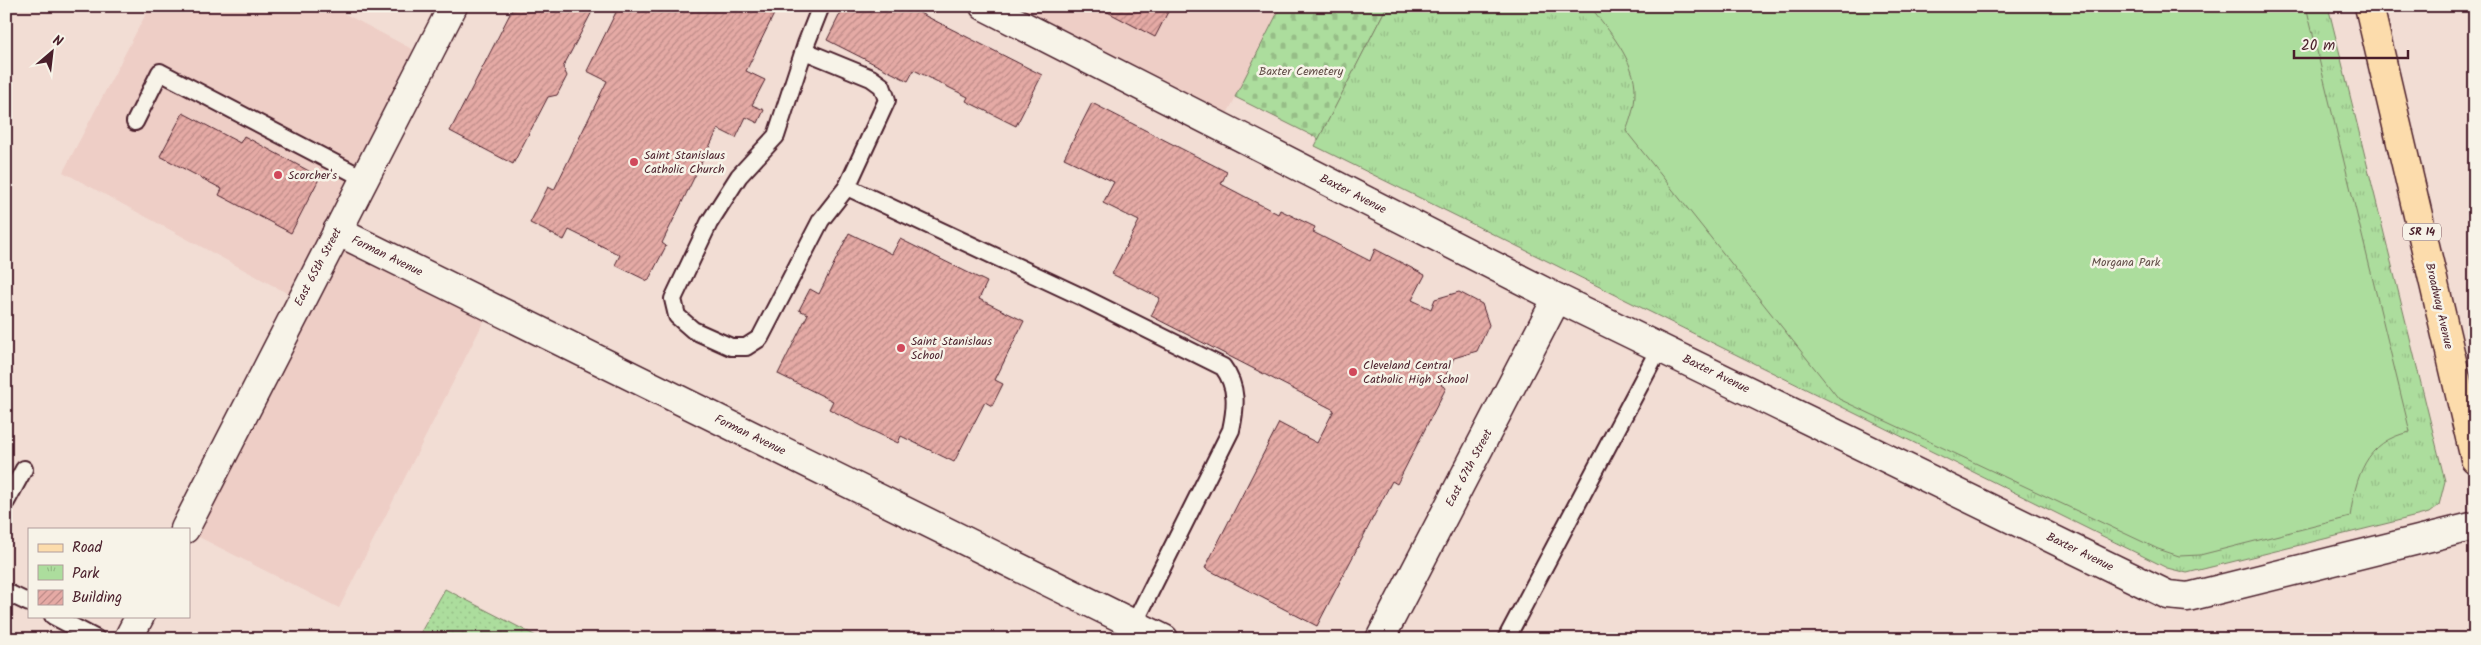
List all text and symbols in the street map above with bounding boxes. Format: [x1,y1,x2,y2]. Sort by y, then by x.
north arrow [28,28,78,78]
scale bar [2294,28,2407,60]
text: N [49,30,67,53]
text: 20 m [2301,34,2335,58]
park label: Baxter Cemetery [1259,62,1344,81]
place label: Saint Stanislaus Catholic Church [644,146,725,179]
marker: Saint Stanislaus Catholic Church [628,156,640,168]
place label: Scorcher's [288,166,337,185]
marker: Scorcher's [272,169,284,181]
street label: Baxter Avenue [1316,169,1390,219]
road number: SR 14 [2403,223,2441,240]
street label: East 65th Street [289,224,347,310]
street label: Forman Avenue [348,230,426,282]
park label: Morgana Park [2092,253,2161,272]
street label: Broadway Avenue [2420,261,2458,352]
place label: Saint Stanislaus School [911,332,992,365]
marker: Saint Stanislaus School [895,342,907,354]
street label: Baxter Avenue [1679,350,1753,399]
place label: Cleveland Central Catholic High School [1363,356,1468,389]
marker: Cleveland Central Catholic High School [1347,366,1359,378]
street label: Forman Avenue [711,409,789,461]
street label: East 67th Street [1440,425,1498,510]
legend [28,528,190,618]
street label: Baxter Avenue [2043,528,2117,577]
text: Road [72,536,103,560]
text: Park [72,562,100,586]
text: Building [72,586,122,610]

